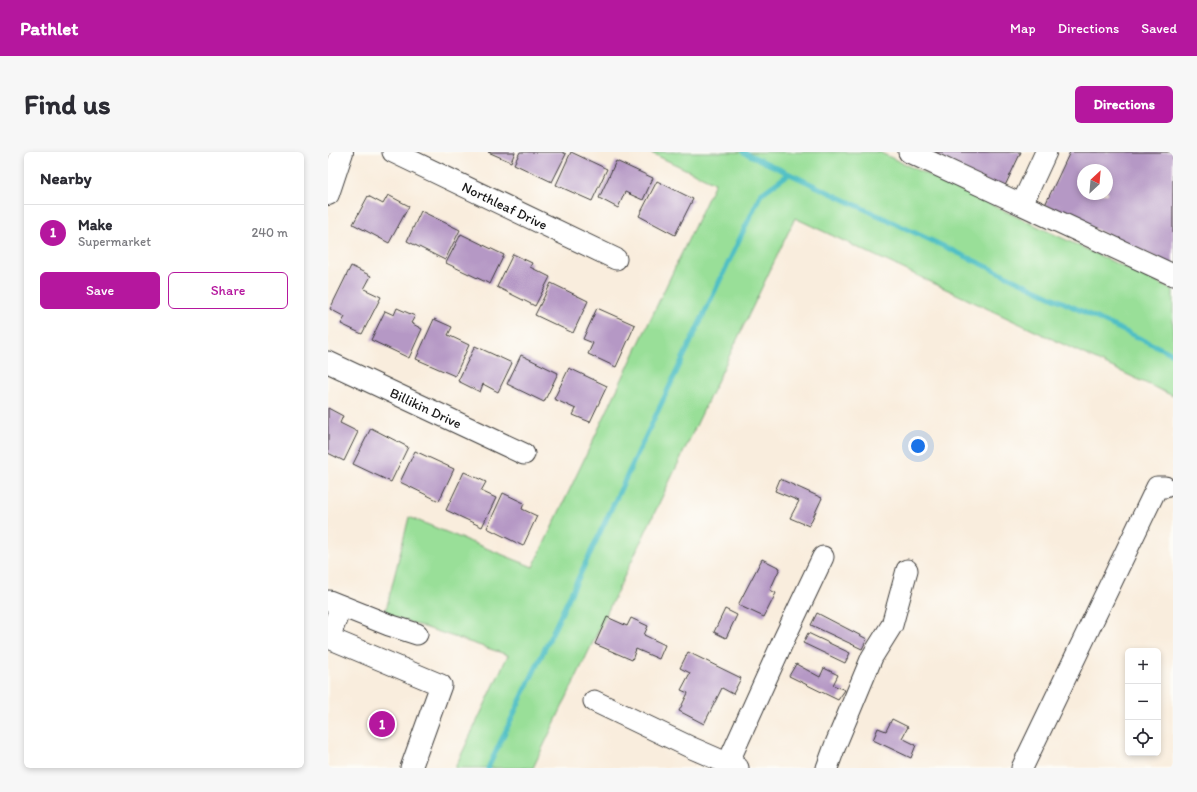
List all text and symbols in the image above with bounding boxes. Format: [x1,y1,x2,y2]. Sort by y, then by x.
text: Pathlet [20,17,78,40]
text: Map [1010,20,1036,37]
text: Directions [1058,20,1119,37]
text: Saved [1141,20,1177,37]
button: Directions [1075,86,1173,123]
text: Find us [24,87,111,121]
north arrow [1077,164,1113,200]
text: Nearby [40,168,92,188]
street label: Northleaf Drive [459,178,550,234]
text: Make [78,216,113,234]
text: 1 [50,225,56,240]
text: 240 m [251,225,288,240]
text: Supermarket [78,234,151,249]
button: Save [40,272,160,309]
button: Share [168,272,288,309]
street label: Billikin Drive [387,384,464,433]
your location [908,436,928,456]
map controls [1125,648,1161,756]
button: + [1125,648,1161,684]
button: − [1125,684,1161,720]
pin: 1 [369,709,395,739]
button: locate [1125,720,1161,756]

